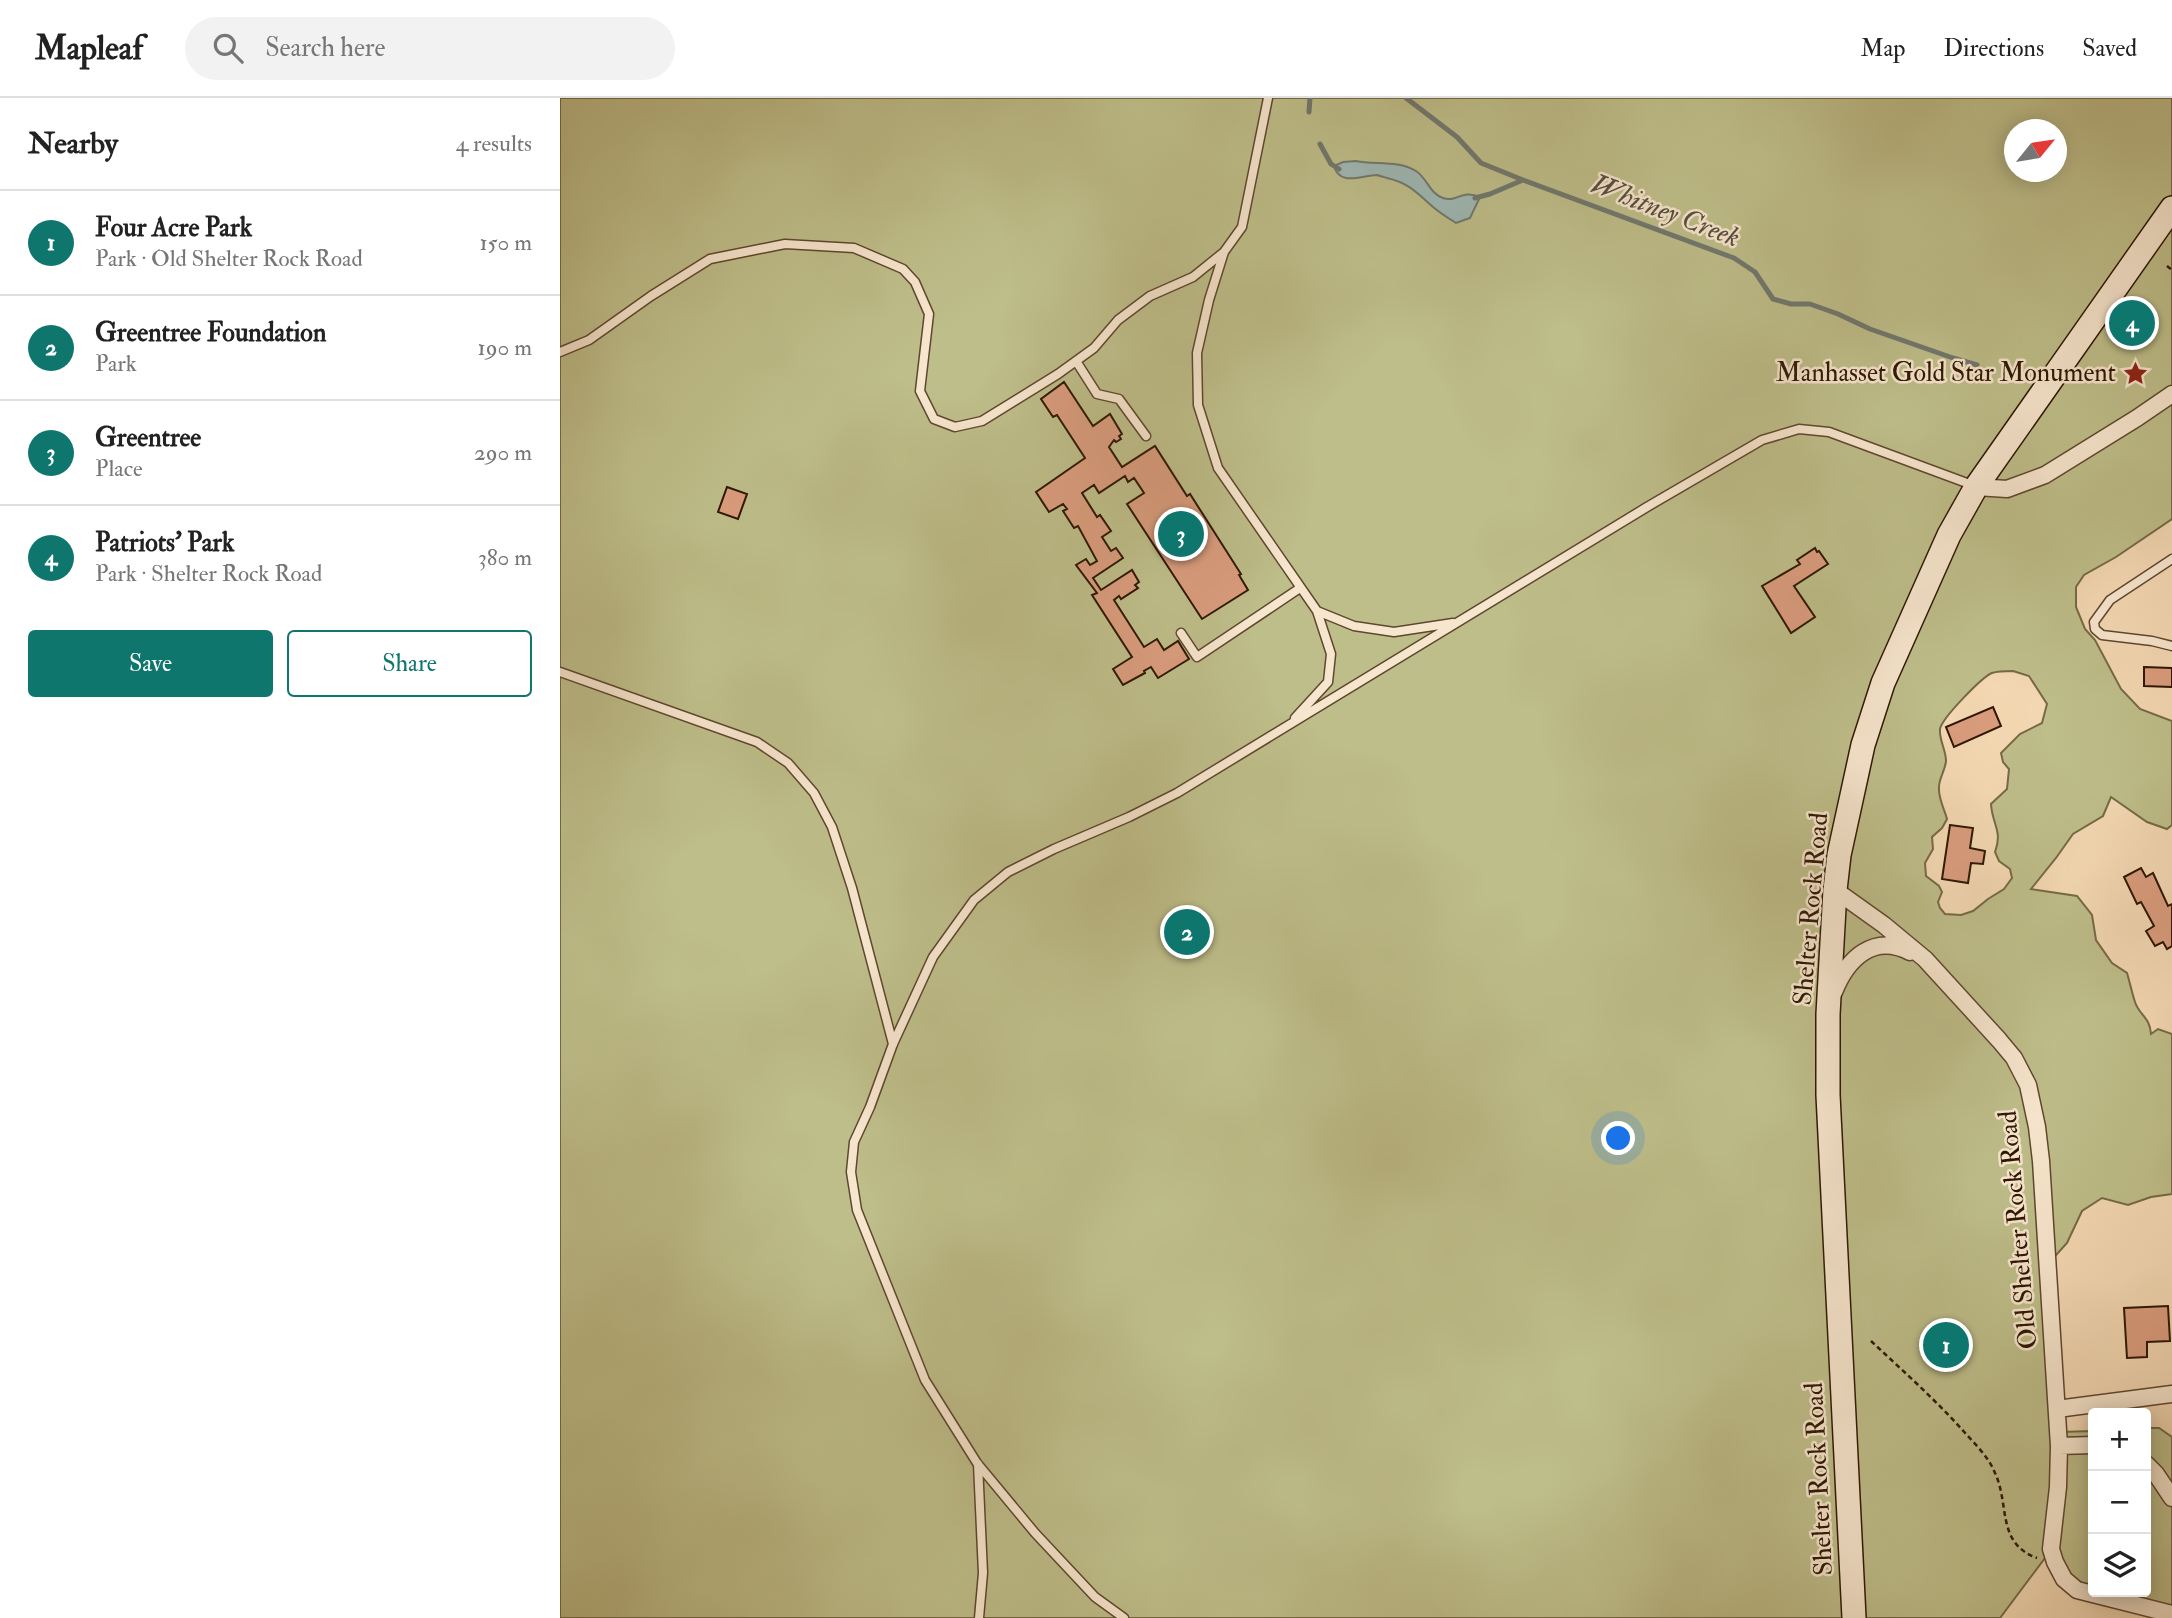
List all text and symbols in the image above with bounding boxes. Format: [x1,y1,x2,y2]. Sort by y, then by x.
search box [185,17,675,80]
text: Mapleaf [35,28,143,69]
icon: search [209,29,247,67]
text: Search here [265,32,385,64]
text: Map [1860,33,1905,64]
text: Directions [1943,33,2044,64]
text: Saved [2082,33,2137,64]
north arrow [2004,119,2067,182]
text: Nearby [28,125,118,162]
text: 4 results [456,129,532,158]
water label: Whitney Creek [1585,167,1745,255]
text: Four Acre Park [95,212,252,244]
text: 1 [47,228,55,257]
text: 150 m [479,228,532,257]
text: Park · Old Shelter Rock Road [95,244,363,273]
pin: 4 [2109,297,2155,349]
text: Greentree Foundation [95,317,326,349]
text: 2 [45,333,57,362]
text: 190 m [478,333,532,362]
text: Park [95,349,137,378]
place label: Manhasset Gold Star Monument [1776,357,2116,389]
place icon: Manhasset Gold Star Monument [2122,359,2150,387]
text: Greentree [95,422,201,454]
text: 3 [47,438,55,467]
text: 290 m [474,438,532,467]
text: Place [95,454,143,483]
pin: 3 [1158,508,1204,560]
text: Patriots' Park [95,527,234,559]
text: 4 [45,543,57,572]
text: 380 m [478,543,532,572]
text: Park · Shelter Rock Road [95,559,322,588]
button: Save [28,630,273,697]
button: Share [287,630,532,697]
street label: Shelter Rock Road [1787,811,1835,1007]
pin: 2 [1164,906,1210,958]
street label: Old Shelter Rock Road [1992,1109,2044,1351]
your location [1601,1121,1635,1155]
pin: 1 [1923,1319,1969,1371]
street label: Shelter Rock Road [1798,1381,1840,1576]
map controls [2088,1408,2151,1597]
button: + [2088,1408,2151,1471]
button: − [2088,1471,2151,1534]
button: layers [2088,1534,2151,1597]

